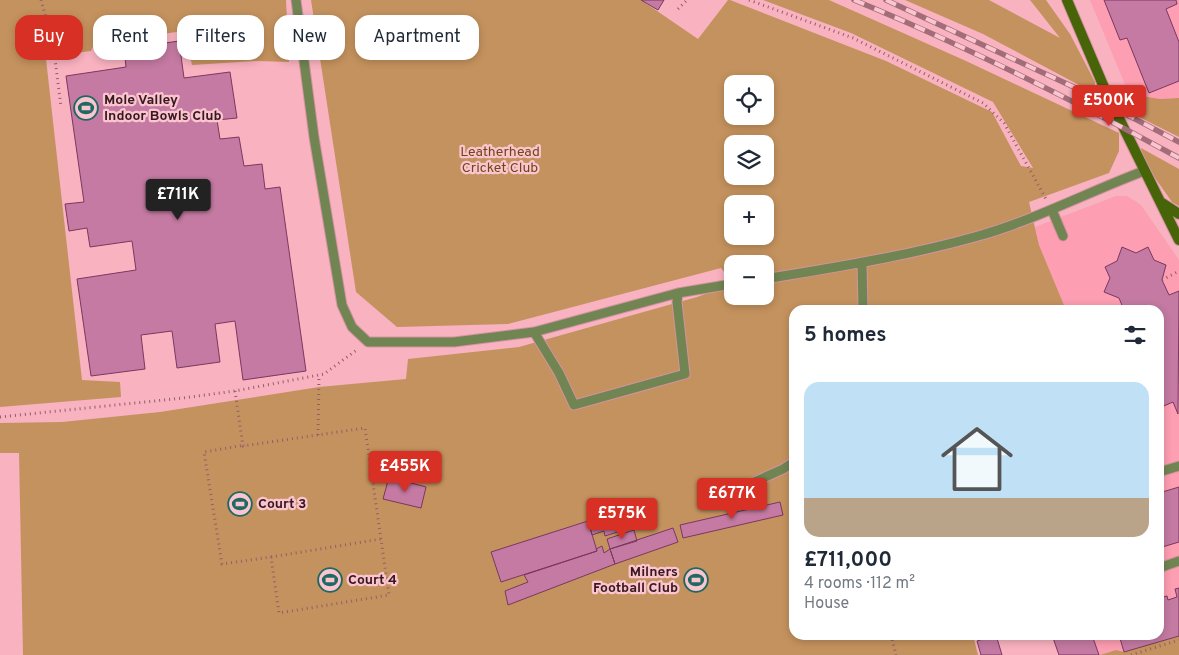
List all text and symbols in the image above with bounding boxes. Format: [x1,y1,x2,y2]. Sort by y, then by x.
chip: Buy [15,15,83,60]
chip: Rent [93,15,167,60]
chip: Filters [177,15,264,60]
chip: New [274,15,345,60]
chip: Apartment [355,15,479,60]
map controls [724,75,774,305]
button: locate [724,75,774,125]
pin: £500K [1074,84,1144,127]
text: £500K [1083,91,1135,111]
place label: Mole Valley Indoor Bowls Club [104,92,222,125]
sports icon: Mole Valley Indoor Bowls Club [73,95,99,121]
button: layers [724,135,774,185]
park label: Leatherhead Cricket Club [460,144,540,177]
pin: £711K [143,178,213,221]
text: £711K [157,185,199,205]
button: + [724,195,774,245]
button: − [724,255,774,305]
icon: filters [1121,321,1149,349]
text: 5 homes [804,322,887,349]
icon: home [932,414,1022,504]
pin: £455K [370,450,440,493]
text: £455K [380,457,430,477]
pin: £677K [697,478,767,520]
text: £677K [708,484,756,504]
sports icon: Court 3 [227,491,253,517]
place label: Court 3 [258,496,306,513]
pin: £575K [587,498,657,540]
text: £575K [597,504,647,524]
text: £711,000 [804,547,892,574]
place label: Milners Football Club [593,564,678,597]
sports icon: Court 4 [317,567,343,593]
sports icon: Milners Football Club [683,567,709,593]
place label: Court 4 [348,572,397,589]
text: 4 rooms · 112 m² [804,574,915,594]
text: House [804,594,849,614]

